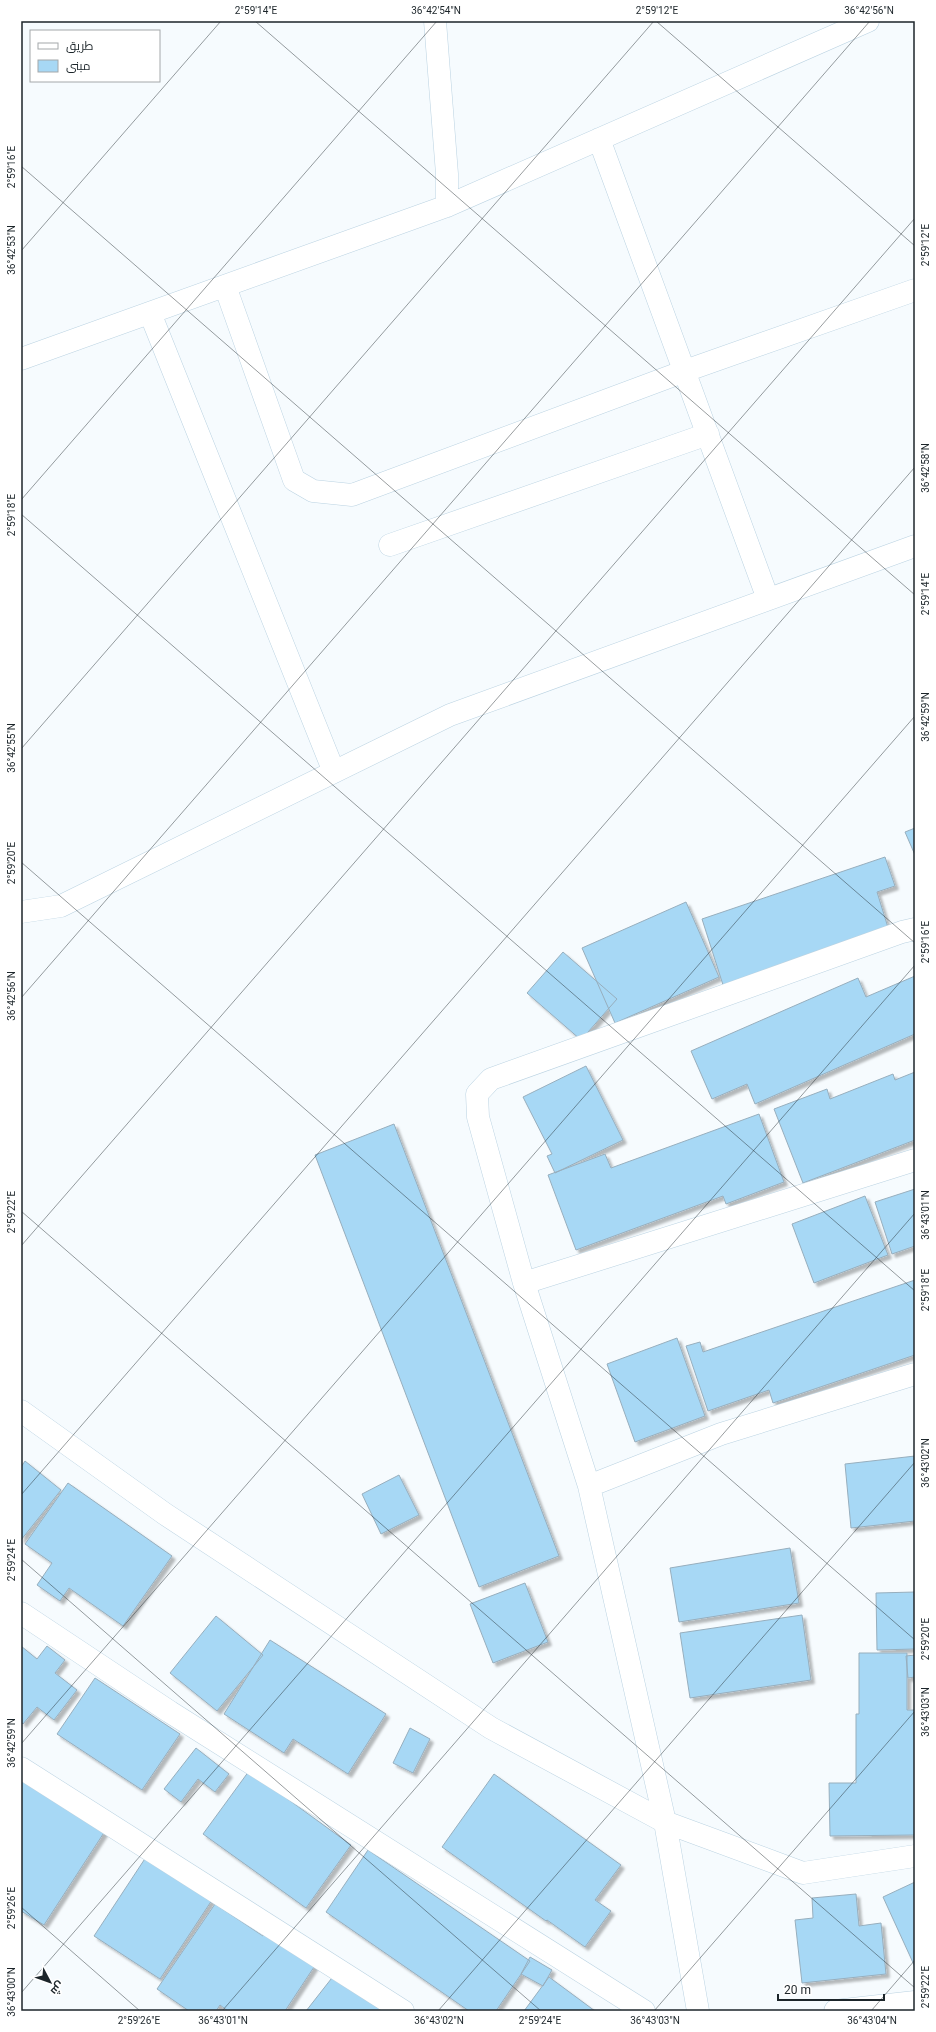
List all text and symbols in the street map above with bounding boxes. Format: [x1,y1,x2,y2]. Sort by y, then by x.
text: 2°59'14"E [235,5,278,16]
text: 36°42'54"N [411,5,461,16]
text: 2°59'12"E [636,5,679,16]
text: 36°42'56"N [844,5,894,16]
legend [30,30,160,82]
text: طريق [66,39,94,53]
text: مبنى [66,59,91,73]
text: 2°59'16"E [6,145,17,188]
text: 2°59'12"E [920,223,931,266]
text: 36°42'53"N [6,225,17,275]
text: 36°42'58"N [920,443,931,493]
text: 2°59'18"E [6,493,17,536]
text: 2°59'14"E [920,572,931,615]
text: 36°42'59"N [920,692,931,742]
text: 36°42'55"N [6,723,17,773]
text: 2°59'20"E [6,841,17,884]
text: 2°59'16"E [920,920,931,963]
text: 36°42'56"N [6,971,17,1021]
text: 2°59'22"E [6,1190,17,1233]
text: 36°43'01"N [920,1190,931,1240]
text: 2°59'18"E [920,1268,931,1311]
text: 36°43'02"N [920,1438,931,1488]
text: 2°59'24"E [6,1538,17,1581]
text: 2°59'20"E [920,1617,931,1660]
text: 36°43'03"N [920,1687,931,1737]
text: 36°42'59"N [6,1718,17,1768]
text: 2°59'26"E [6,1886,17,1929]
north arrow [30,1962,70,2002]
text: 2°59'22"E [920,1965,931,2008]
text: 36°43'00"N [6,1967,17,2017]
scale bar [778,1976,884,2002]
text: ش [48,1979,67,1998]
text: 20 m [784,1983,811,1997]
text: 2°59'26"E [118,2015,161,2026]
text: 36°43'01"N [198,2015,248,2026]
text: 36°43'02"N [414,2015,464,2026]
text: 2°59'24"E [519,2015,562,2026]
text: 36°43'03"N [630,2015,680,2026]
text: 36°43'04"N [847,2015,897,2026]

